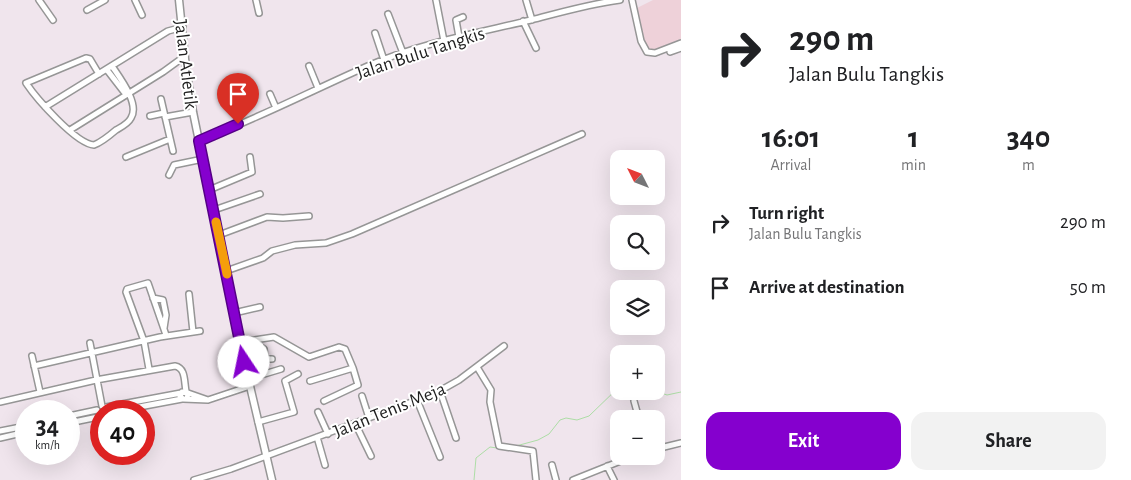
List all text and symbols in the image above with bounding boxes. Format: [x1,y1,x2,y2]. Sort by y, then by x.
street label: Jalan Atletik [171,18,200,110]
icon: right [706,20,771,85]
text: 290 m [789,22,874,57]
street label: Jalan Bulu Tangkis [354,24,487,83]
text: Jalan Bulu Tangkis [789,63,944,85]
pin [217,73,259,124]
icon: arrive [224,80,252,108]
text: 16:01 [762,123,820,153]
text: 1 [908,123,919,153]
text: 340 [1007,123,1050,153]
north arrow [610,150,665,205]
map controls [610,150,665,465]
text: Arrival [770,157,812,173]
text: min [901,157,926,173]
text: m [1022,157,1035,173]
text: Turn right [749,204,824,223]
icon: right [706,209,734,237]
text: 290 m [1060,213,1106,232]
button: search [610,215,665,270]
text: Jalan Bulu Tangkis [749,226,862,242]
icon: arrive [706,274,734,302]
text: Arrive at destination [749,278,905,297]
text: 50 m [1070,278,1106,297]
button: layers [610,280,665,335]
position arrow [217,335,269,387]
button: + [610,345,665,400]
street label: Jalan Tenis Meja [331,379,449,442]
speed limit sign: 40 [90,400,155,465]
button: − [610,410,665,465]
button: Exit [706,412,901,470]
button: Share [911,412,1106,470]
text: 34 [36,414,59,439]
text: km/h [35,439,60,451]

